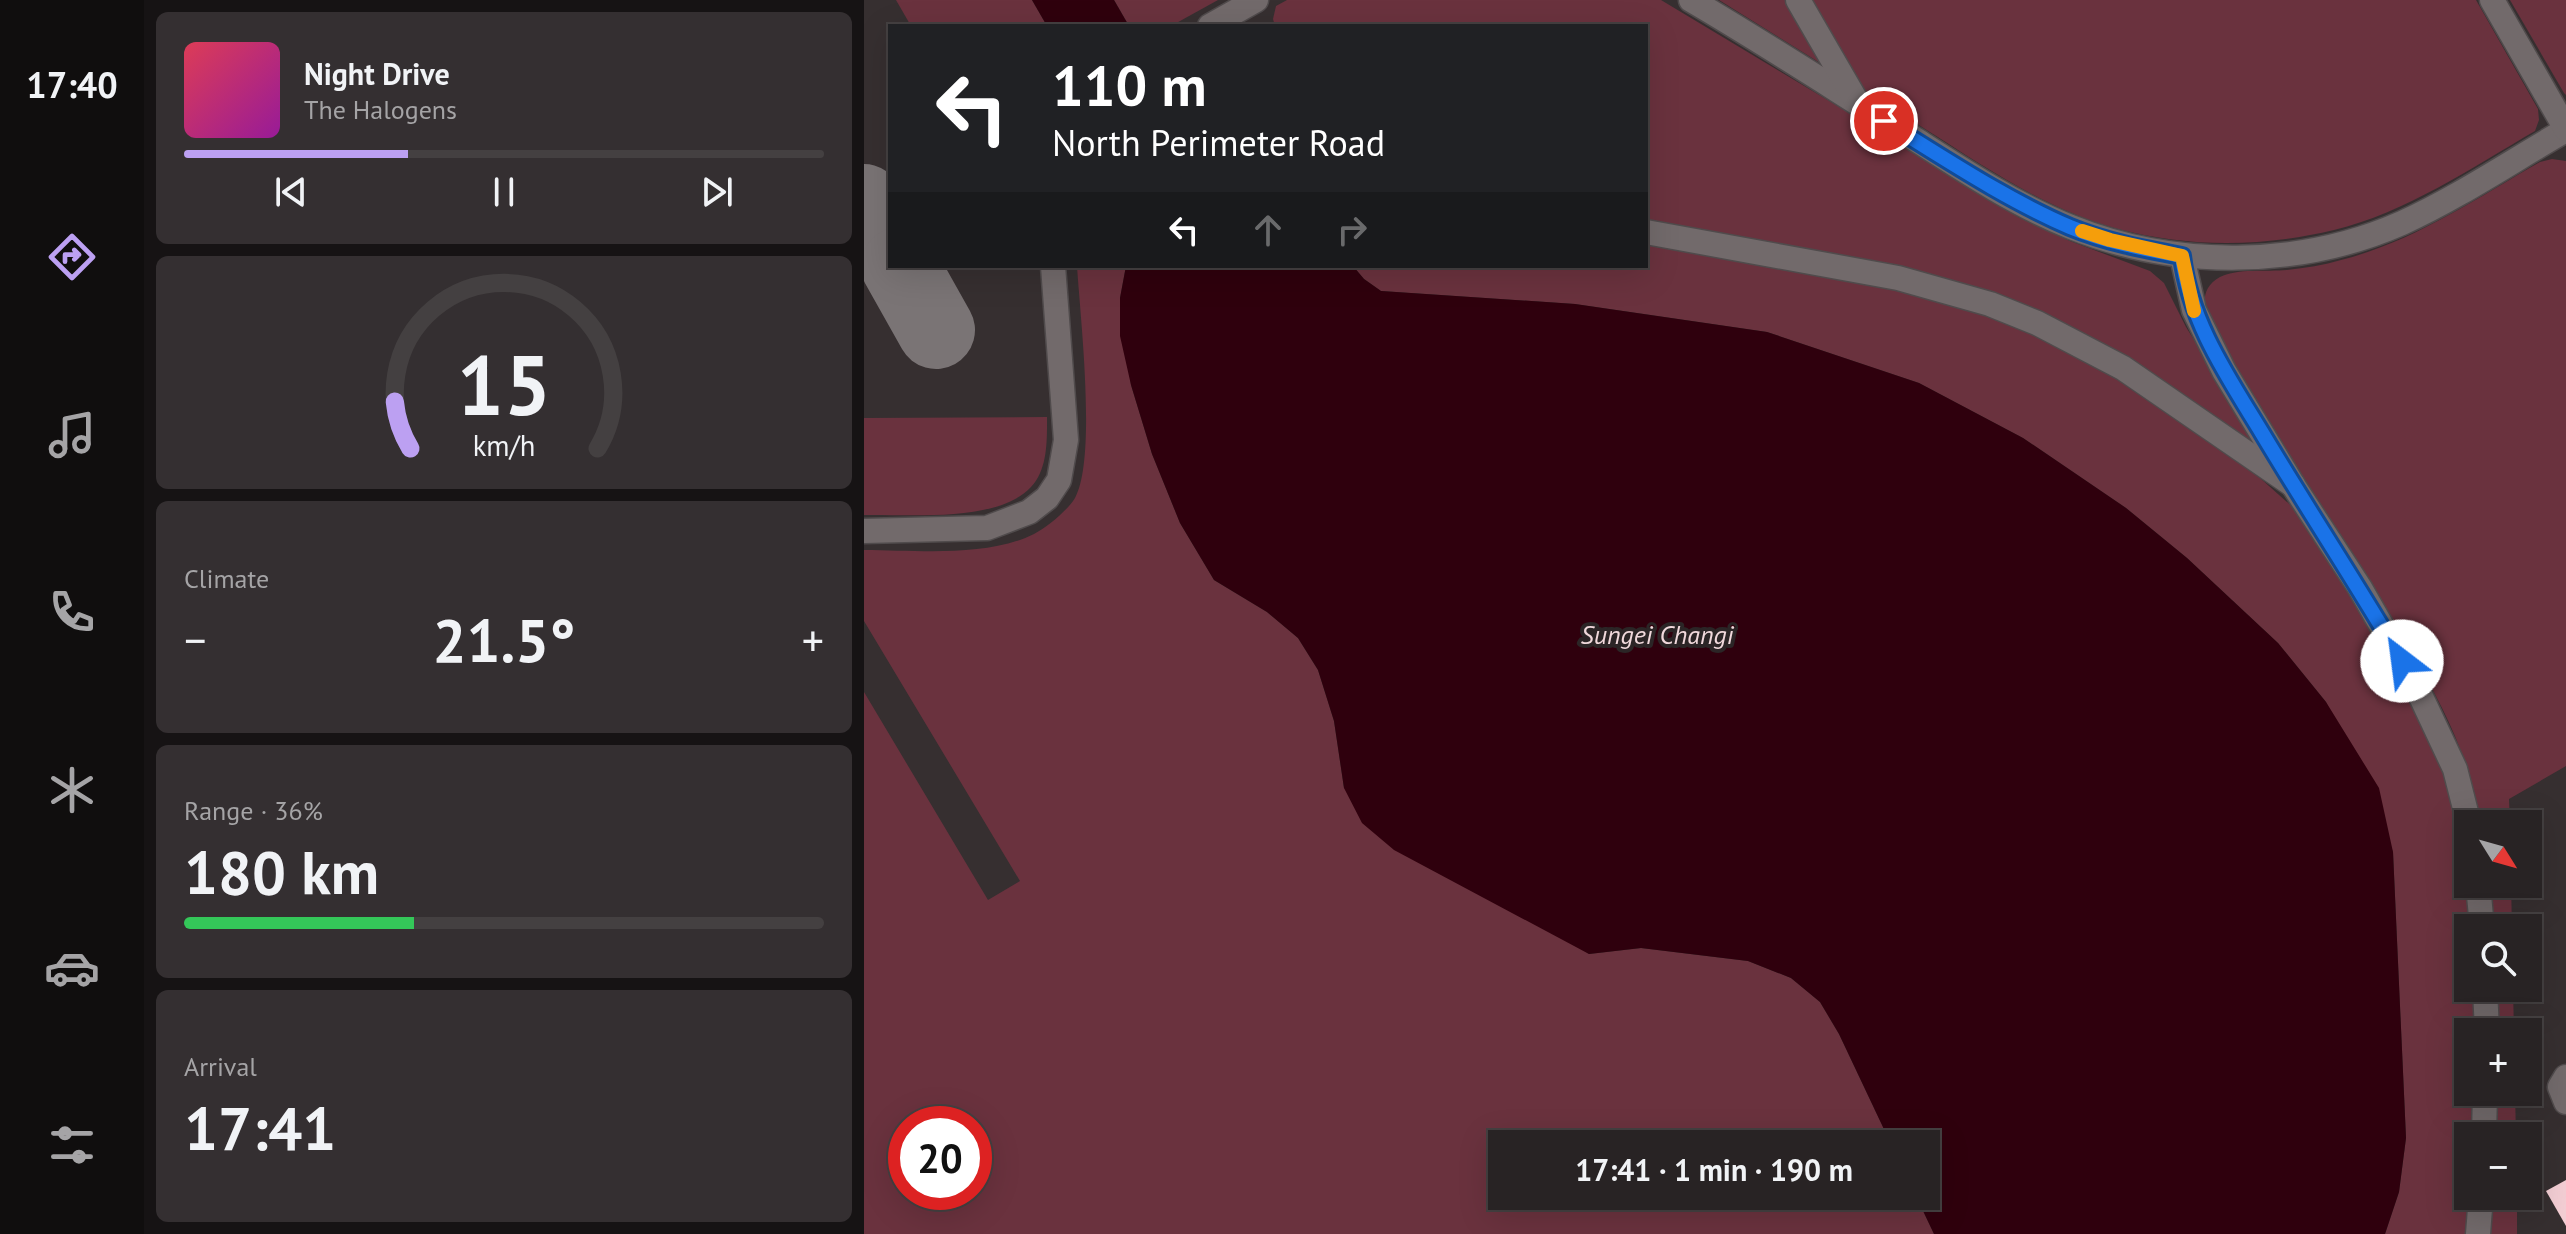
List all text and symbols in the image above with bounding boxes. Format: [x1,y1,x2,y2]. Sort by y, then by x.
text: 110 m [1052,49,1207,121]
text: Night Drive [304,54,450,93]
icon: left [920,56,1024,160]
text: 17:40 [26,61,118,108]
pin [1850,87,1918,155]
text: The Halogens [304,93,457,126]
icon: arrive [1862,99,1906,143]
text: North Perimeter Road [1052,119,1385,166]
icon: previous [269,170,313,214]
icon: pause [482,170,526,214]
icon: next [695,170,739,214]
icon: left [1162,208,1206,252]
icon: ahead [1246,208,1290,252]
icon: right [1330,208,1374,252]
icon: directions [44,229,100,285]
text: 15 [457,329,551,437]
icon: music [44,407,100,463]
text: km/h [473,427,535,464]
text: Climate [184,562,269,595]
icon: phone [44,584,100,640]
text: 21.5° [432,601,576,679]
text: − [184,611,206,668]
text: + [802,611,824,668]
water label: Sungei Changi [1581,618,1735,651]
position arrow [2360,619,2444,703]
icon: climate [44,762,100,818]
text: Range · 36% [184,794,323,827]
north arrow [2454,810,2542,898]
map controls [2454,810,2542,1210]
text: 180 km [184,833,379,911]
button: search [2454,914,2542,1002]
icon: car [44,940,100,996]
button: + [2454,1018,2542,1106]
text: Arrival [184,1050,257,1083]
text: 17:41 [184,1089,336,1167]
speed limit sign: 20 [888,1106,992,1210]
icon: filters [44,1117,100,1173]
button: − [2454,1122,2542,1210]
text: 17:41 · 1 min · 190 m [1575,1150,1853,1189]

